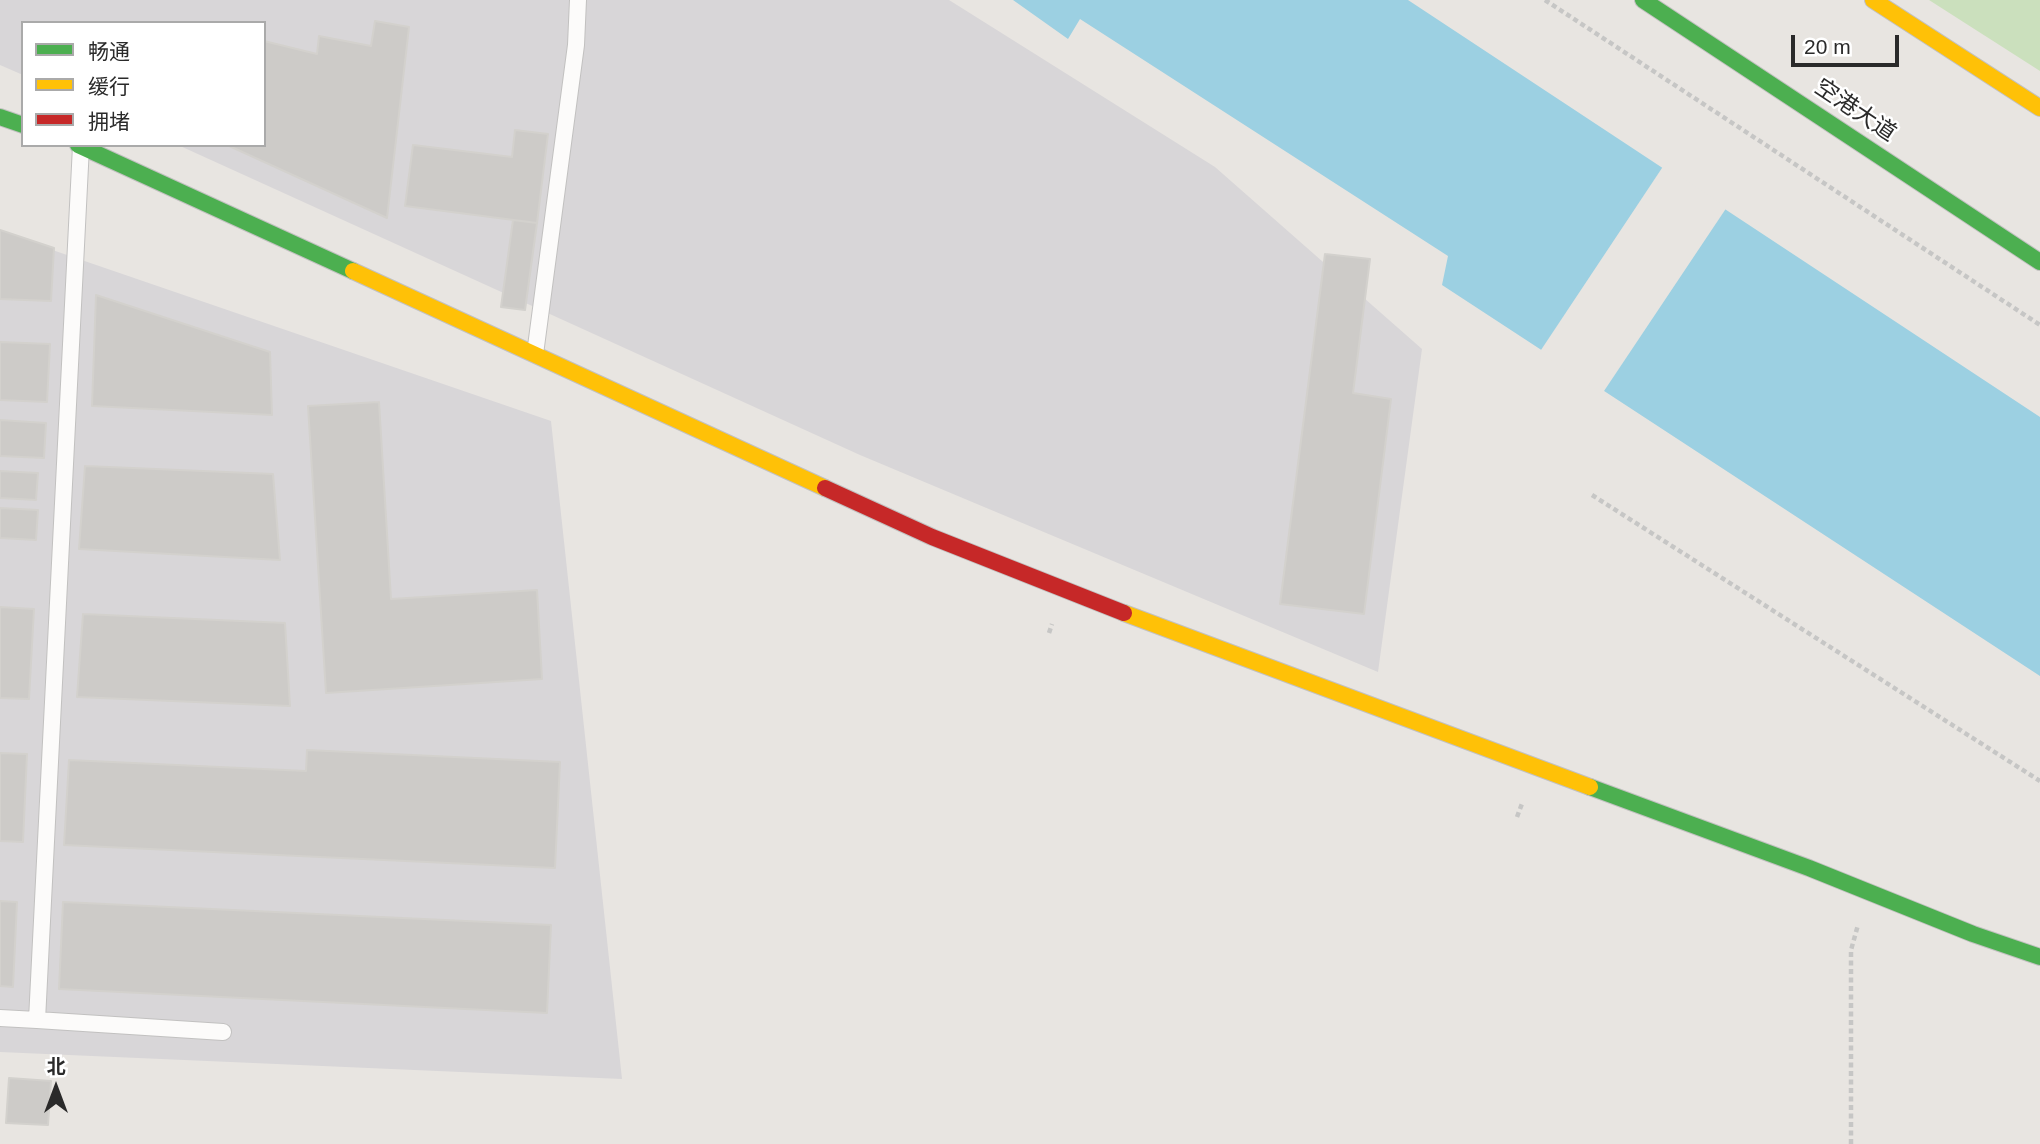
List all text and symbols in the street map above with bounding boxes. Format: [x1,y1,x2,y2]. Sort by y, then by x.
legend [21,21,266,147]
scale bar [1795,21,1904,65]
text: 20 m [1804,35,1851,58]
text: 畅通 [88,40,130,63]
street label: 空港大道 [1809,74,1901,148]
text: 缓行 [88,75,130,98]
text: 拥堵 [88,110,130,133]
north arrow [21,1053,91,1123]
text: 北 [46,1056,66,1077]

